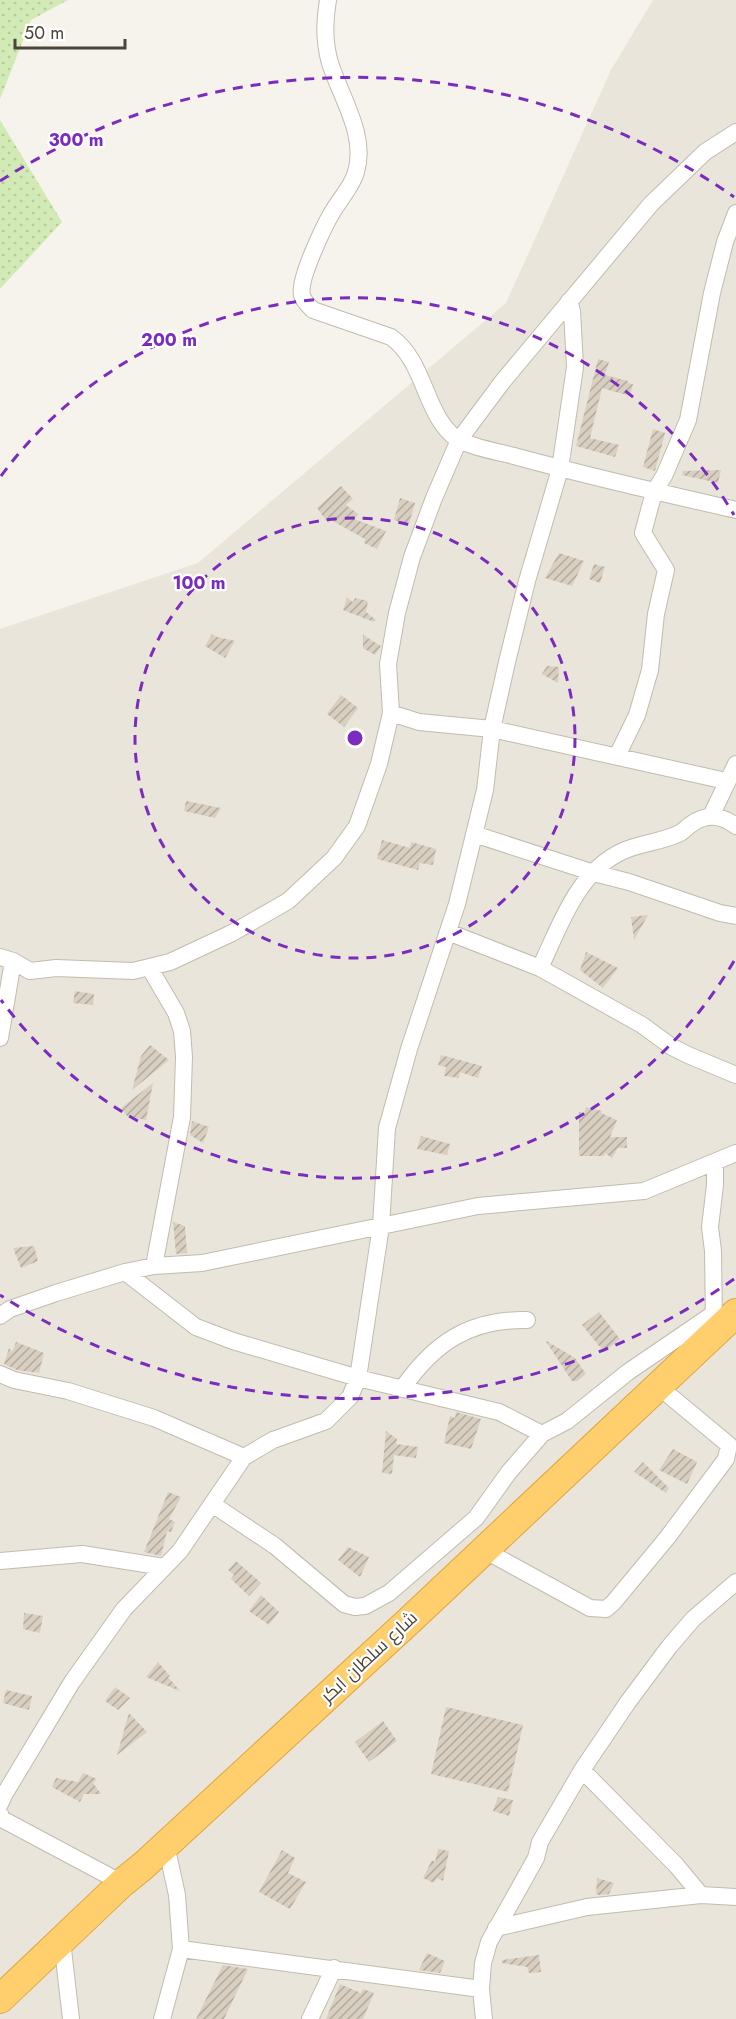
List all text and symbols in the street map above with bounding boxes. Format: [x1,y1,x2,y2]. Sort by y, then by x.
scale bar [15,12,124,50]
text: 50 m [24,20,64,46]
text: 300 m [48,127,104,153]
text: 200 m [141,327,197,353]
text: 100 m [172,570,226,596]
centre of rings [345,728,365,748]
street label: شارع سلطان ابكر [314,1605,423,1709]

